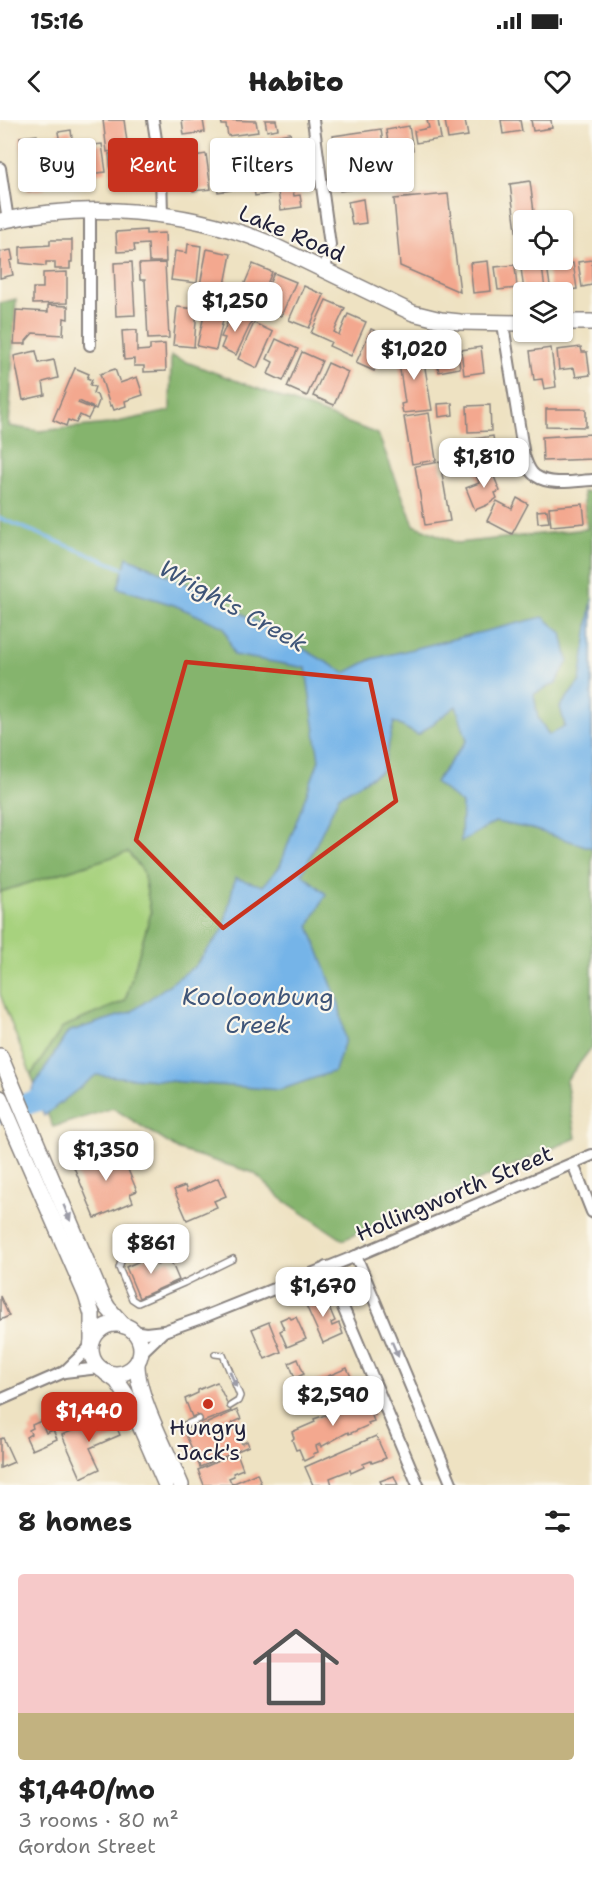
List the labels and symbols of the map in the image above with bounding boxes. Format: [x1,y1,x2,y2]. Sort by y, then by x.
street label: Lake Road [234,198,349,269]
pin: $1,250 [186,282,284,333]
pin: $1,020 [365,330,463,381]
pin: $1,810 [435,438,533,489]
water label: Wrights Creek [153,552,313,660]
water label: Kooloonbung Creek [182,981,334,1041]
pin: $1,350 [57,1131,155,1182]
street label: Hollingworth Street [351,1139,557,1248]
one-way arrow [63,1204,72,1222]
pin: $861 [115,1224,187,1275]
pin: $1,670 [274,1267,372,1318]
one-way arrow [390,1340,400,1358]
one-way arrow [228,1371,238,1389]
pin: $2,590 [284,1376,382,1427]
pin: $1,440 [40,1392,138,1443]
marker: Hungry Jack's [201,1397,215,1411]
place label: Hungry Jack's [169,1413,247,1467]

